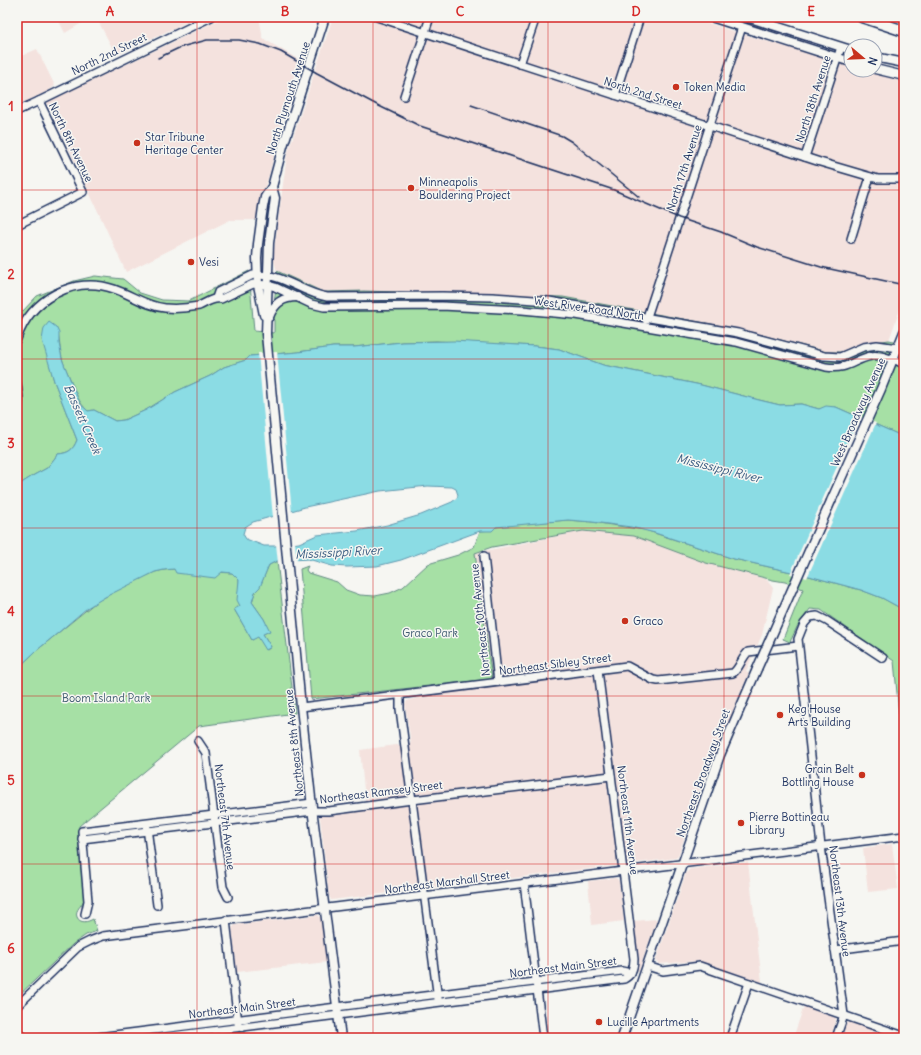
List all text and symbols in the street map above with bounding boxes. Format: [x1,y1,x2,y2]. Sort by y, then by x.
text: A [106,3,115,20]
text: B [281,3,290,20]
text: C [456,3,465,20]
text: D [631,3,641,20]
text: E [807,3,815,20]
street label: North 2nd Street [69,30,149,78]
north arrow [843,38,883,78]
street label: North Plymouth Avenue [263,40,313,156]
street label: North 18th Avenue [792,53,834,144]
text: N [865,55,880,67]
street label: North 2nd Street [602,74,684,112]
place label: Token Media [684,80,746,94]
marker: Token Media [671,82,681,92]
text: 1 [8,98,14,115]
street label: North 8th Avenue [46,100,96,184]
street label: North 17th Avenue [663,123,705,213]
place label: Star Tribune Heritage Center [145,130,224,157]
marker: Star Tribune Heritage Center [132,138,142,148]
place label: Minneapolis Bouldering Project [419,175,511,202]
marker: Minneapolis Bouldering Project [406,183,416,193]
place label: Vesi [199,255,219,269]
marker: Vesi [186,257,196,267]
text: 2 [7,266,15,283]
street label: West River Road North [533,293,645,323]
street label: West Broadway Avenue [828,355,888,469]
water label: Bassett Creek [61,382,105,457]
text: 3 [7,435,15,452]
water label: Mississippi River [675,450,765,486]
water label: Mississippi River [295,542,384,562]
street label: Northeast 10th Avenue [467,563,493,677]
text: 4 [7,603,15,620]
place label: Graco [633,614,663,628]
marker: Graco [620,616,630,626]
park label: Graco Park [402,626,458,640]
street label: Northeast Sibley Street [498,650,612,678]
street label: Northeast 8th Avenue [281,689,307,797]
park label: Boom Island Park [62,691,151,705]
place label: Keg House Arts Building [788,702,851,729]
street label: Northeast Broadway Street [673,707,733,839]
marker: Keg House Arts Building [775,710,785,720]
place label: Grain Belt Bottling House [782,762,854,789]
street label: Northeast 7th Avenue [212,763,238,871]
street label: Northeast 11th Avenue [614,765,642,876]
marker: Grain Belt Bottling House [857,770,867,780]
text: 5 [7,772,15,789]
street label: Northeast Ramsey Street [319,777,444,806]
place label: Pierre Bottineau Library [749,810,830,837]
marker: Pierre Bottineau Library [736,818,746,828]
street label: Northeast 13th Avenue [826,845,854,957]
street label: Northeast Marshall Street [384,867,511,897]
text: 6 [7,940,15,957]
street label: Northeast Main Street [509,953,618,981]
street label: Northeast Main Street [188,994,297,1022]
place label: Lucille Apartments [607,1015,699,1029]
marker: Lucille Apartments [594,1017,604,1027]

